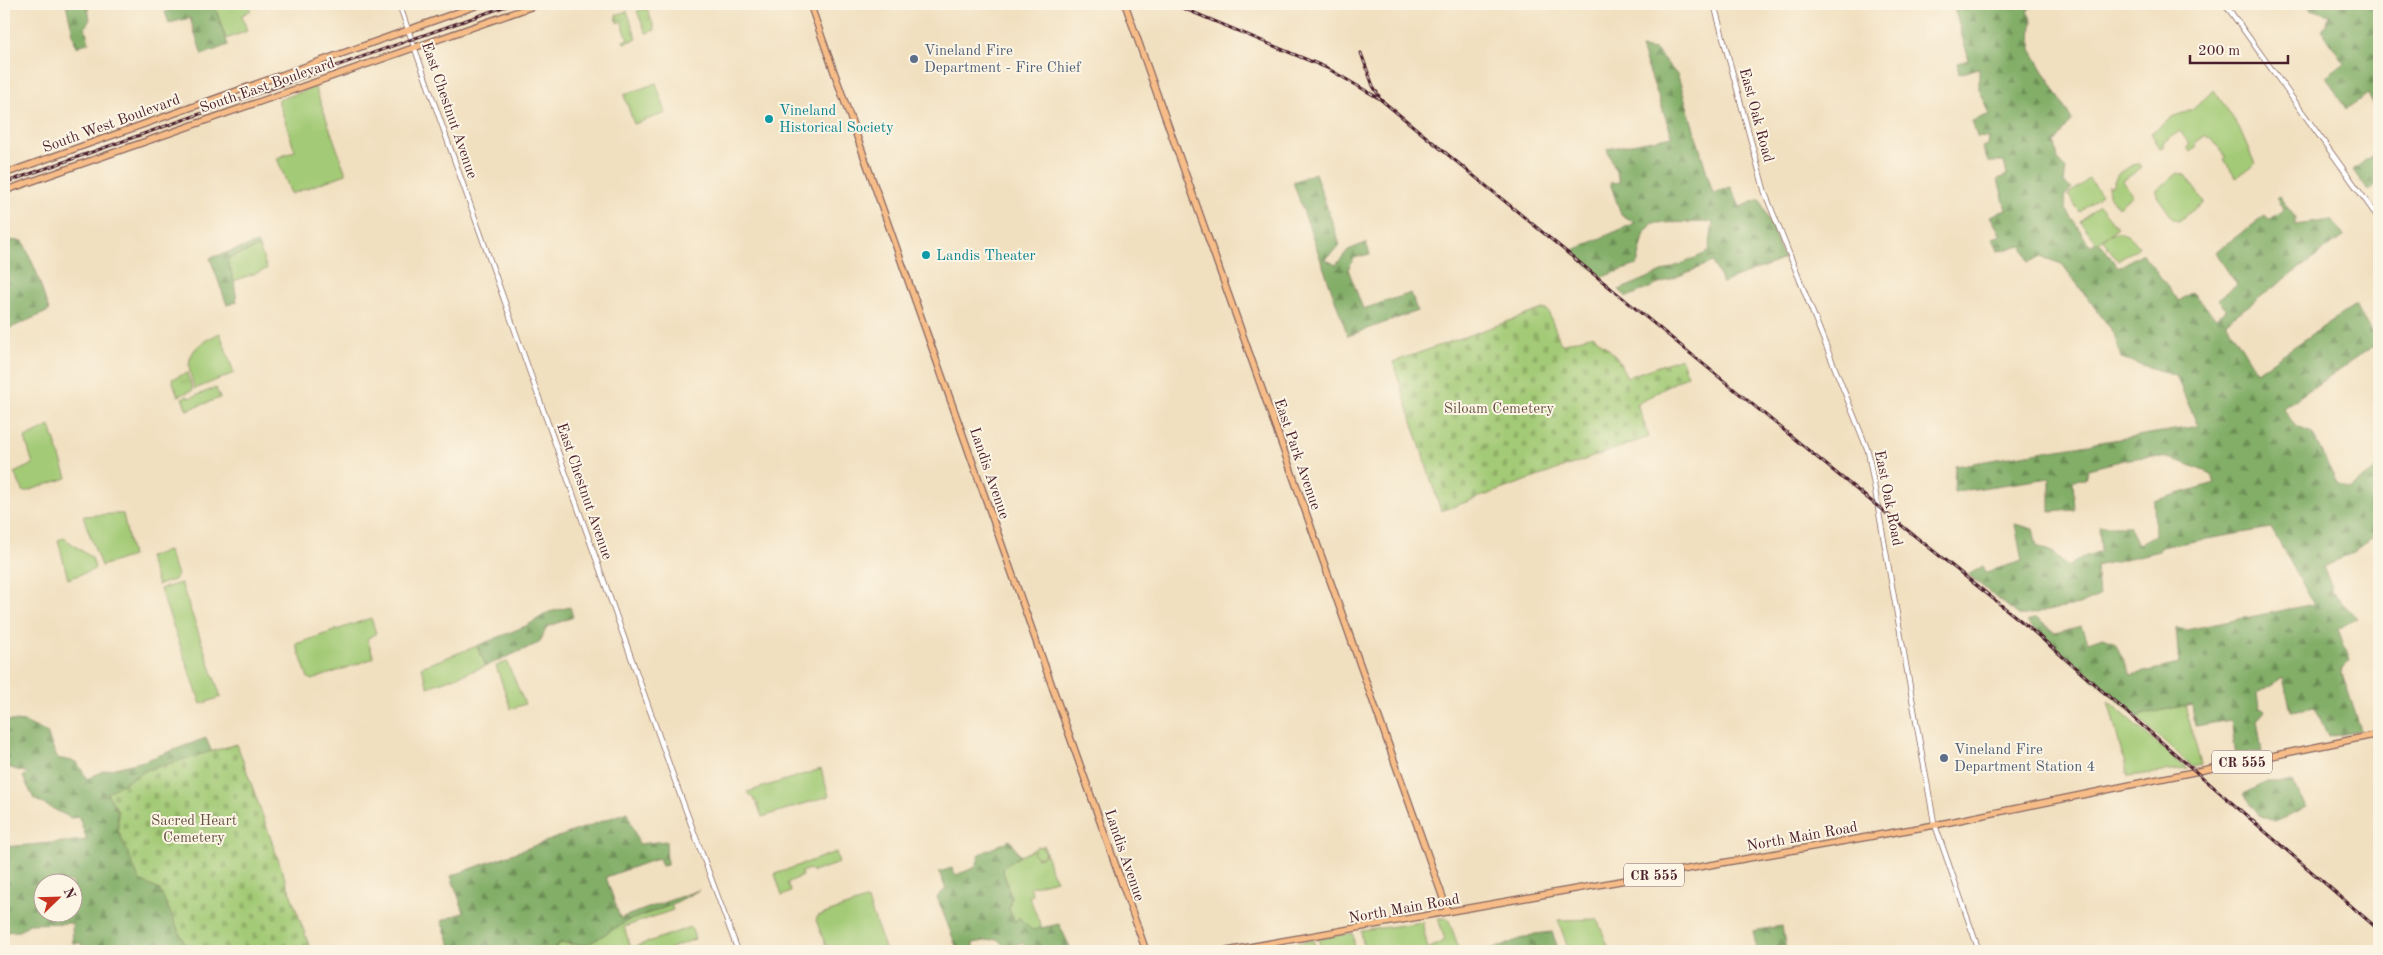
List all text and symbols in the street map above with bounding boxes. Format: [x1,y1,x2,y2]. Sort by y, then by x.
scale bar [2190,32,2288,64]
street label: East Chestnut Avenue [418,40,479,181]
place label: Vineland Fire Department - Fire Chief [924,44,1082,76]
text: 200 m [2198,44,2240,59]
marker: Vineland Fire Department - Fire Chief [908,53,920,65]
street label: South East Boulevard [198,56,337,117]
street label: East Oak Road [1736,67,1775,164]
street label: South West Boulevard [41,92,183,156]
place label: Vineland Historical Society [779,104,894,136]
marker: Vineland Historical Society [763,113,775,125]
marker: Landis Theater [920,249,932,261]
place label: Landis Theater [936,249,1036,264]
street label: East Park Avenue [1271,397,1323,512]
park label: Siloam Cemetery [1444,402,1554,417]
street label: East Chestnut Avenue [553,421,614,562]
street label: Landis Avenue [966,426,1011,521]
street label: East Oak Road [1871,449,1904,548]
place label: Vineland Fire Department Station 4 [1954,743,2095,775]
road number: CR 555 [2212,750,2272,774]
marker: Vineland Fire Department Station 4 [1938,752,1950,764]
street label: Landis Avenue [1101,808,1146,903]
park label: Sacred Heart Cemetery [151,814,237,846]
street label: North Main Road [1746,820,1859,855]
road number: CR 555 [1624,864,1684,886]
north arrow [32,872,82,922]
text: N [61,886,78,901]
street label: North Main Road [1348,892,1461,927]

